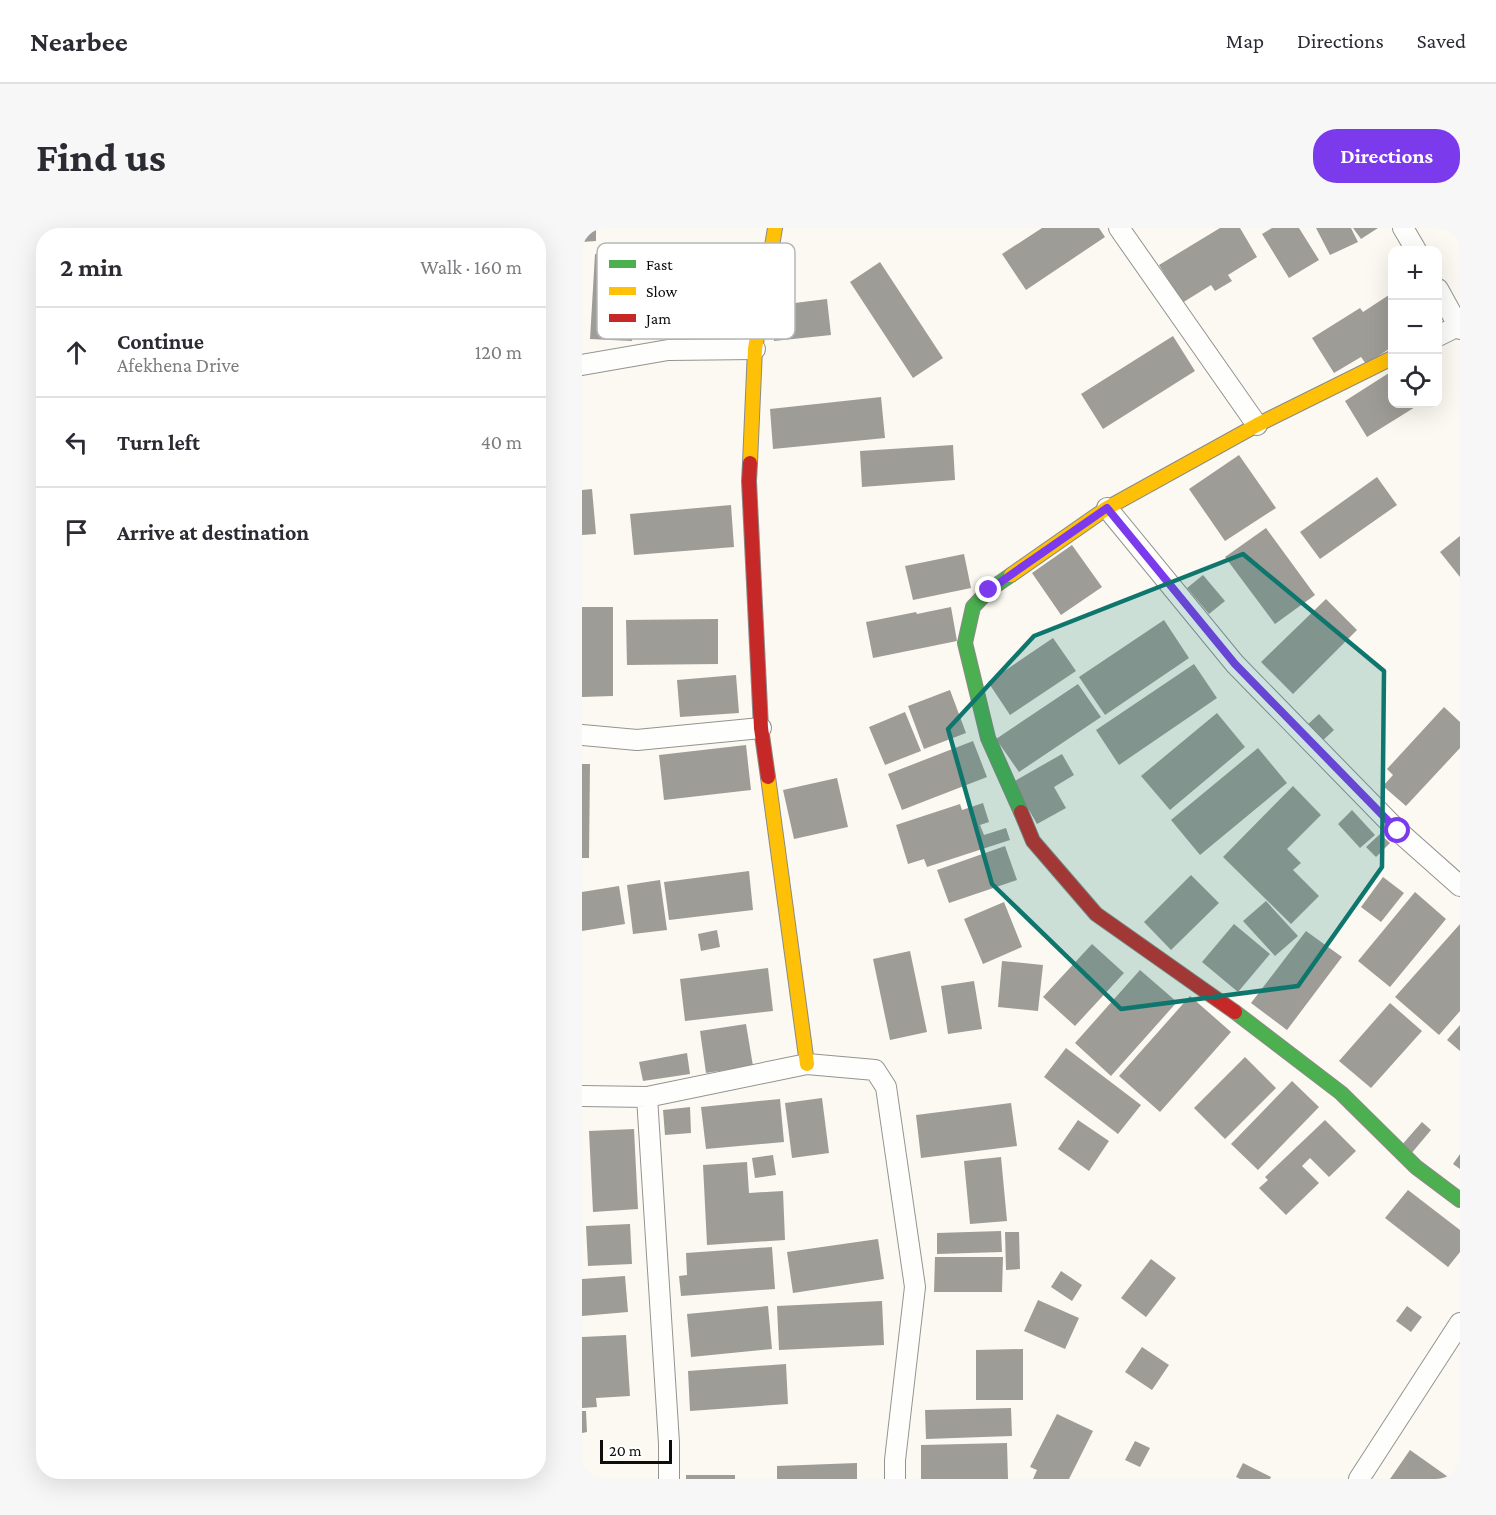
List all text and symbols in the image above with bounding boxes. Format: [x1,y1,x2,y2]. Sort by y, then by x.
text: Nearbee [30,26,128,57]
text: Map [1226,29,1264,53]
text: Directions [1297,29,1384,53]
text: Saved [1417,29,1466,53]
button: Directions [1313,129,1460,183]
text: Find us [36,133,166,180]
legend [597,243,795,339]
map controls [1388,246,1442,408]
button: + [1388,246,1442,300]
text: 2 min [60,253,123,282]
text: Walk · 160 m [420,256,522,278]
text: Fast [646,256,673,273]
text: Slow [646,283,678,300]
button: − [1388,300,1442,354]
text: Jam [644,310,671,328]
text: Continue [117,329,204,354]
icon: ahead [60,336,93,369]
text: 120 m [475,341,522,363]
text: Afekhena Drive [117,354,239,376]
button: locate [1388,354,1442,408]
icon: left [60,426,93,459]
text: Turn left [117,430,200,455]
text: 40 m [481,431,522,453]
icon: arrive [60,516,93,549]
text: Arrive at destination [117,520,309,545]
route end [975,576,1001,602]
route start [1384,817,1410,843]
scale bar [600,1437,672,1464]
text: 20 m [609,1442,642,1459]

